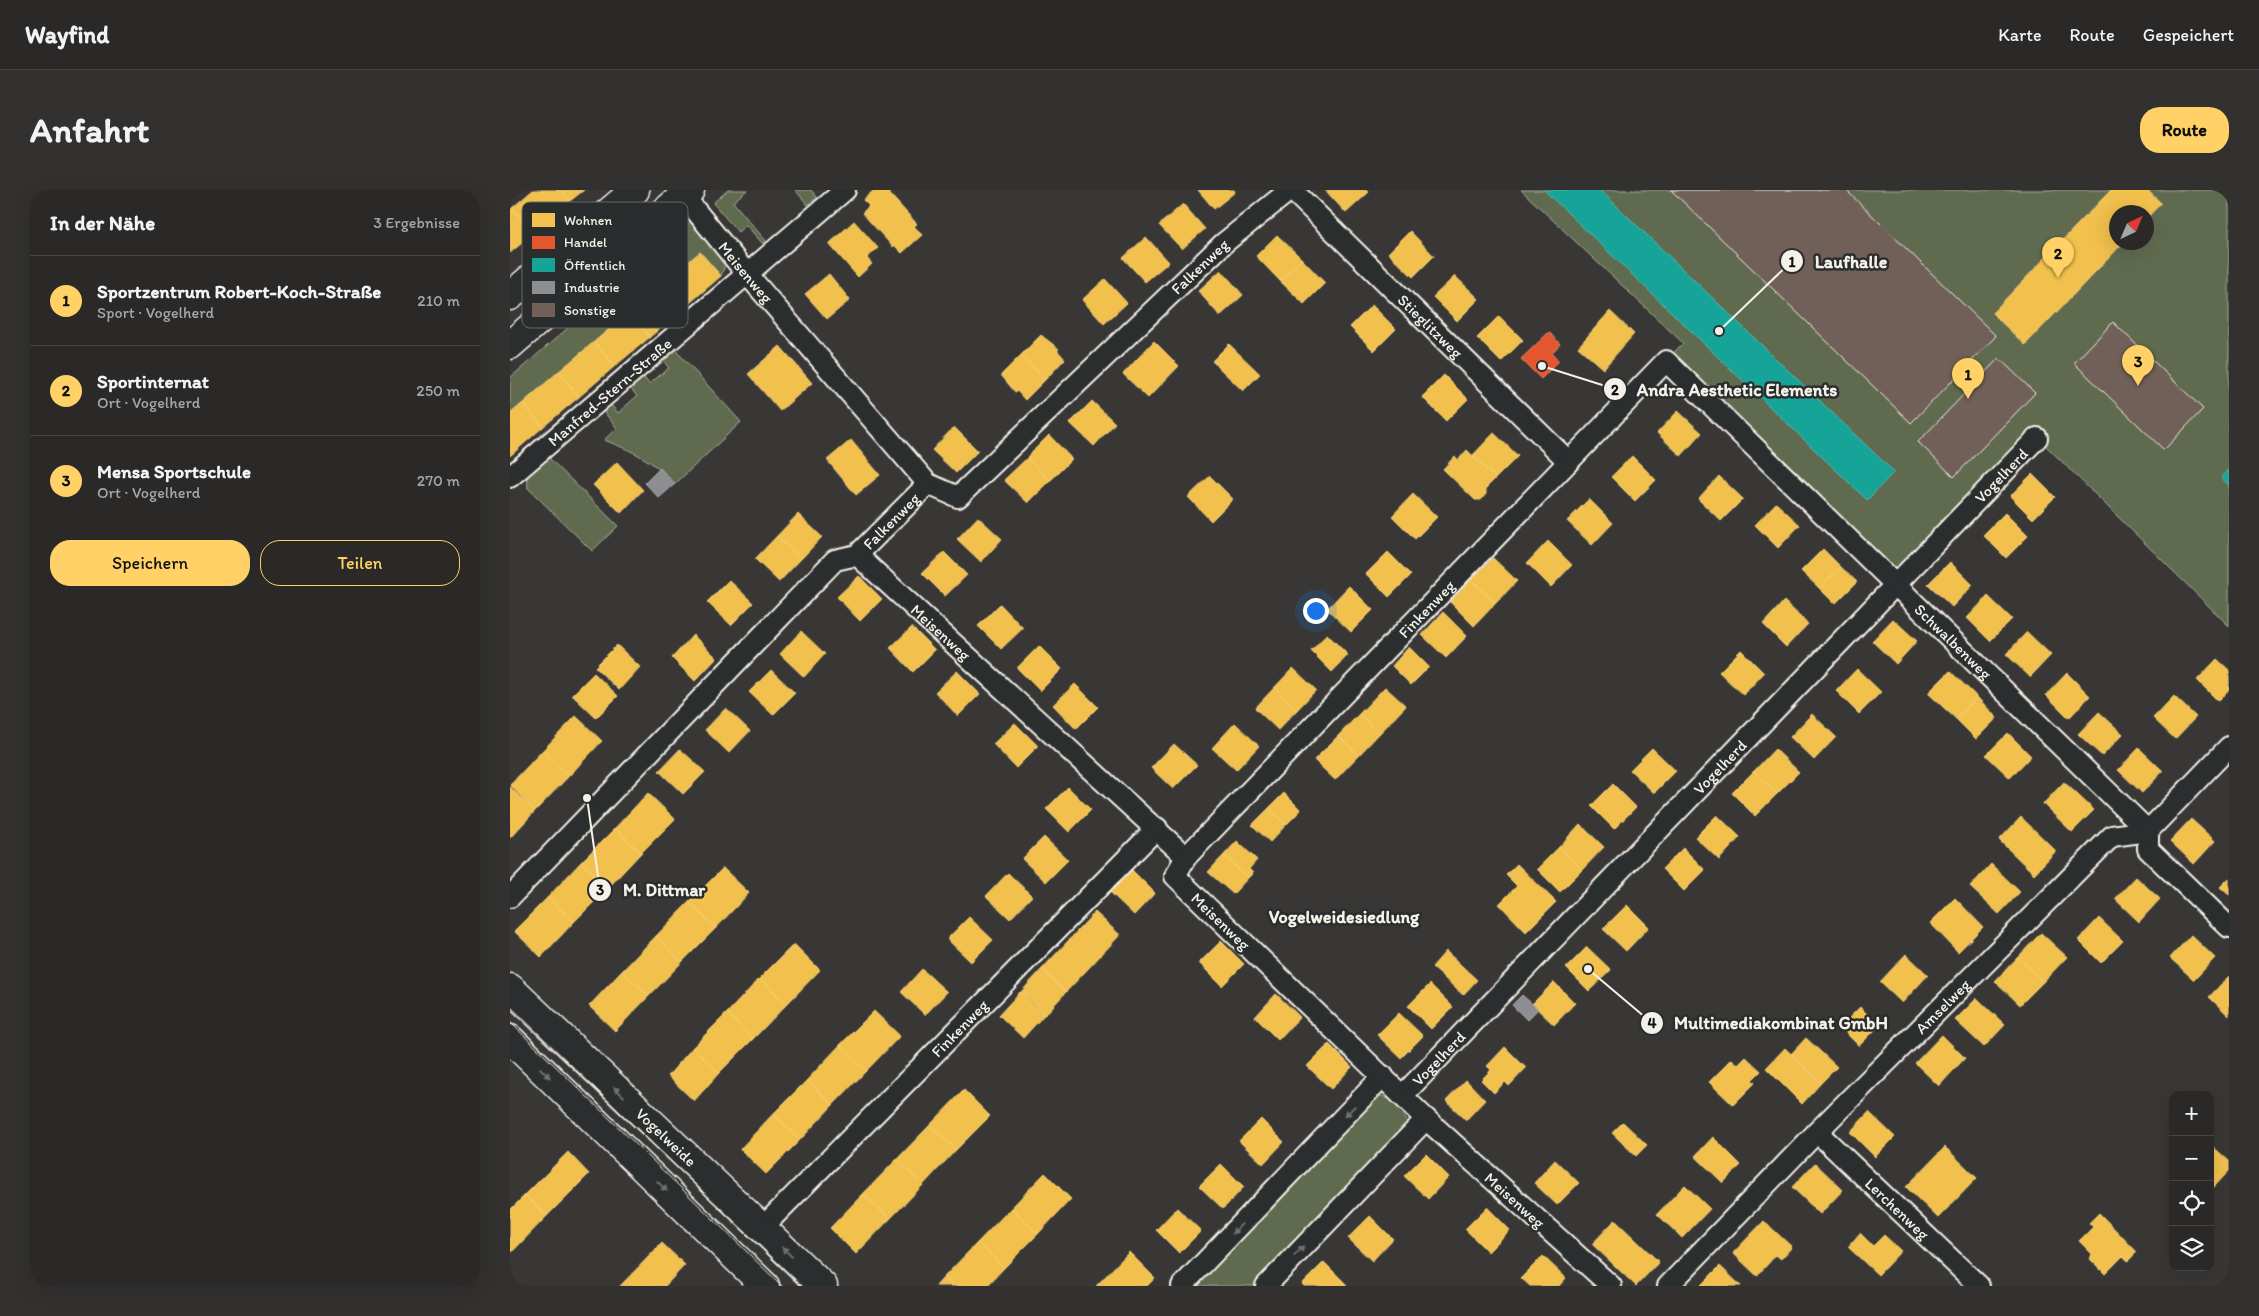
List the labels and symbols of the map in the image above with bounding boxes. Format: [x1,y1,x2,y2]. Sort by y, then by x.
legend [522,202,688,328]
north arrow [2109,205,2154,250]
text: Wohnen [564,212,612,229]
text: Handel [564,234,607,251]
street label: Falkenweg [1167,234,1233,298]
pin: 2 [2042,237,2074,278]
street label: Meisenweg [714,238,777,308]
callout: Laufhalle [1779,245,1897,278]
text: Laufhalle [1815,251,1888,273]
text: 1 [1789,253,1796,271]
text: Öffentlich [564,257,625,274]
text: Industrie [564,279,620,296]
street label: Stieglitzweg [1394,290,1467,363]
text: Sonstige [564,302,616,319]
street label: Manfred-Stern-Straße [544,334,676,450]
pin: 3 [2122,345,2154,386]
pin: 1 [1952,358,1984,399]
callout: Andra Aesthetic Elements [1602,373,1847,406]
text: Andra Aesthetic Elements [1636,379,1837,401]
text: 2 [1611,381,1619,399]
street label: Vogelherd [1971,444,2032,507]
street label: Falkenweg [859,488,924,553]
street label: Finkenweg [1394,576,1459,642]
your location [1303,598,1329,624]
street label: Meisenweg [907,600,975,665]
street label: Schwalbenweg [1910,600,1996,684]
street label: Vogelherd [1689,736,1751,798]
callout: M. Dittmar [588,873,715,906]
text: M. Dittmar [623,879,706,901]
text: 3 [596,881,604,899]
street label: Meisenweg [1187,889,1255,955]
district label: Vogelweidesiedlung [1269,906,1420,928]
street label: Amselweg [1911,974,1975,1038]
street label: Finkenweg [927,995,993,1061]
callout: Multimediakombinat GmbH [1639,1006,1898,1039]
text: Multimediakombinat GmbH [1674,1012,1888,1034]
text: 4 [1647,1014,1657,1032]
street label: Vogelherd [1408,1027,1470,1090]
one-way arrow [539,1067,551,1079]
one-way arrow [613,1086,625,1098]
street label: Vogelweide [632,1104,700,1171]
one-way arrow [1344,1105,1356,1117]
street label: Meisenweg [1481,1168,1549,1233]
street label: Lerchenweg [1861,1174,1934,1244]
one-way arrow [655,1180,667,1192]
one-way arrow [1231,1222,1243,1234]
one-way arrow [1293,1245,1305,1257]
one-way arrow [782,1246,794,1258]

